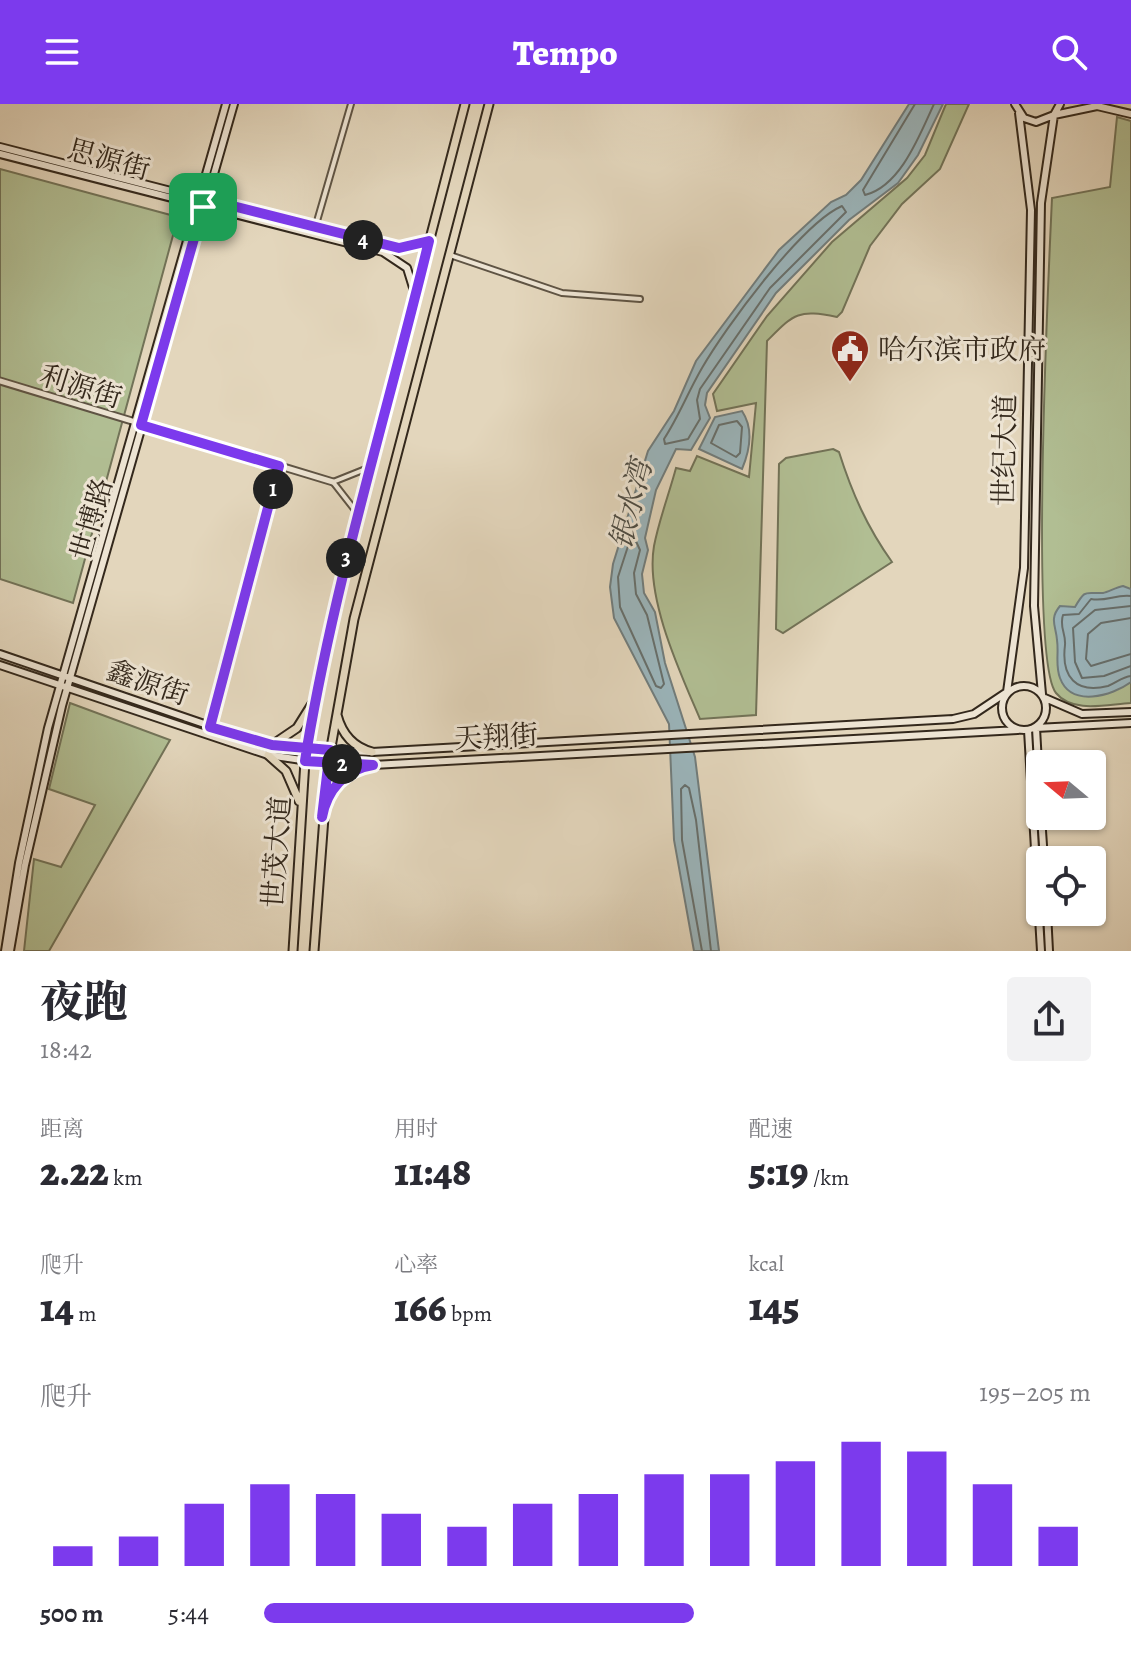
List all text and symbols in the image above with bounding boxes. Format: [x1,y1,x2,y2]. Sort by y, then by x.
text: Tempo [513,28,618,77]
icon: menu [40,30,84,74]
icon: search [1047,30,1091,74]
street label: 思源街 [63,131,154,189]
pin [169,173,237,241]
icon: arrive [181,185,225,229]
pin: 4 [343,220,383,260]
text: 4 [358,225,368,255]
public building icon: 哈尔滨市政府 [829,328,871,383]
place label: 哈尔滨市政府 [878,331,1046,369]
street label: 利源街 [35,357,126,417]
street label: 世纪大道 [985,394,1025,506]
water label: 银水湾 [601,452,663,554]
pin: 1 [253,469,293,509]
street label: 世博路 [62,474,122,565]
text: 1 [269,474,277,504]
pin: 3 [326,538,366,578]
text: 3 [341,543,351,573]
street label: 鑫源街 [102,651,194,715]
street label: 天翔街 [453,716,539,758]
pin: 2 [322,744,362,784]
text: 2 [337,749,347,779]
north arrow [1026,750,1106,830]
map controls [1026,750,1106,926]
street label: 世茂大道 [254,795,300,909]
button: locate [1026,846,1106,926]
text: 夜跑 [40,972,128,1032]
button: share [1007,977,1091,1061]
text: 18:42 [40,1032,92,1067]
text: 距离 [40,1114,84,1144]
text: 用时 [394,1114,438,1144]
text: 配速 [749,1114,793,1144]
text: 2.22 [40,1144,109,1199]
text: 11:48 [394,1144,471,1199]
text: 5:19 [749,1144,809,1199]
text: km [109,1163,143,1193]
text: /km [809,1163,849,1193]
text: kcal [749,1249,784,1279]
text: 爬升 [40,1250,84,1280]
text: 心率 [394,1250,438,1280]
text: 145 [749,1279,799,1334]
text: 14 [40,1280,74,1335]
text: 166 [394,1280,447,1335]
text: m [74,1299,96,1329]
text: bpm [447,1299,492,1329]
text: 195–205 m [979,1375,1091,1410]
text: 爬升 [40,1379,92,1414]
text: 500 m [40,1596,104,1631]
text: 5:44 [168,1596,209,1631]

